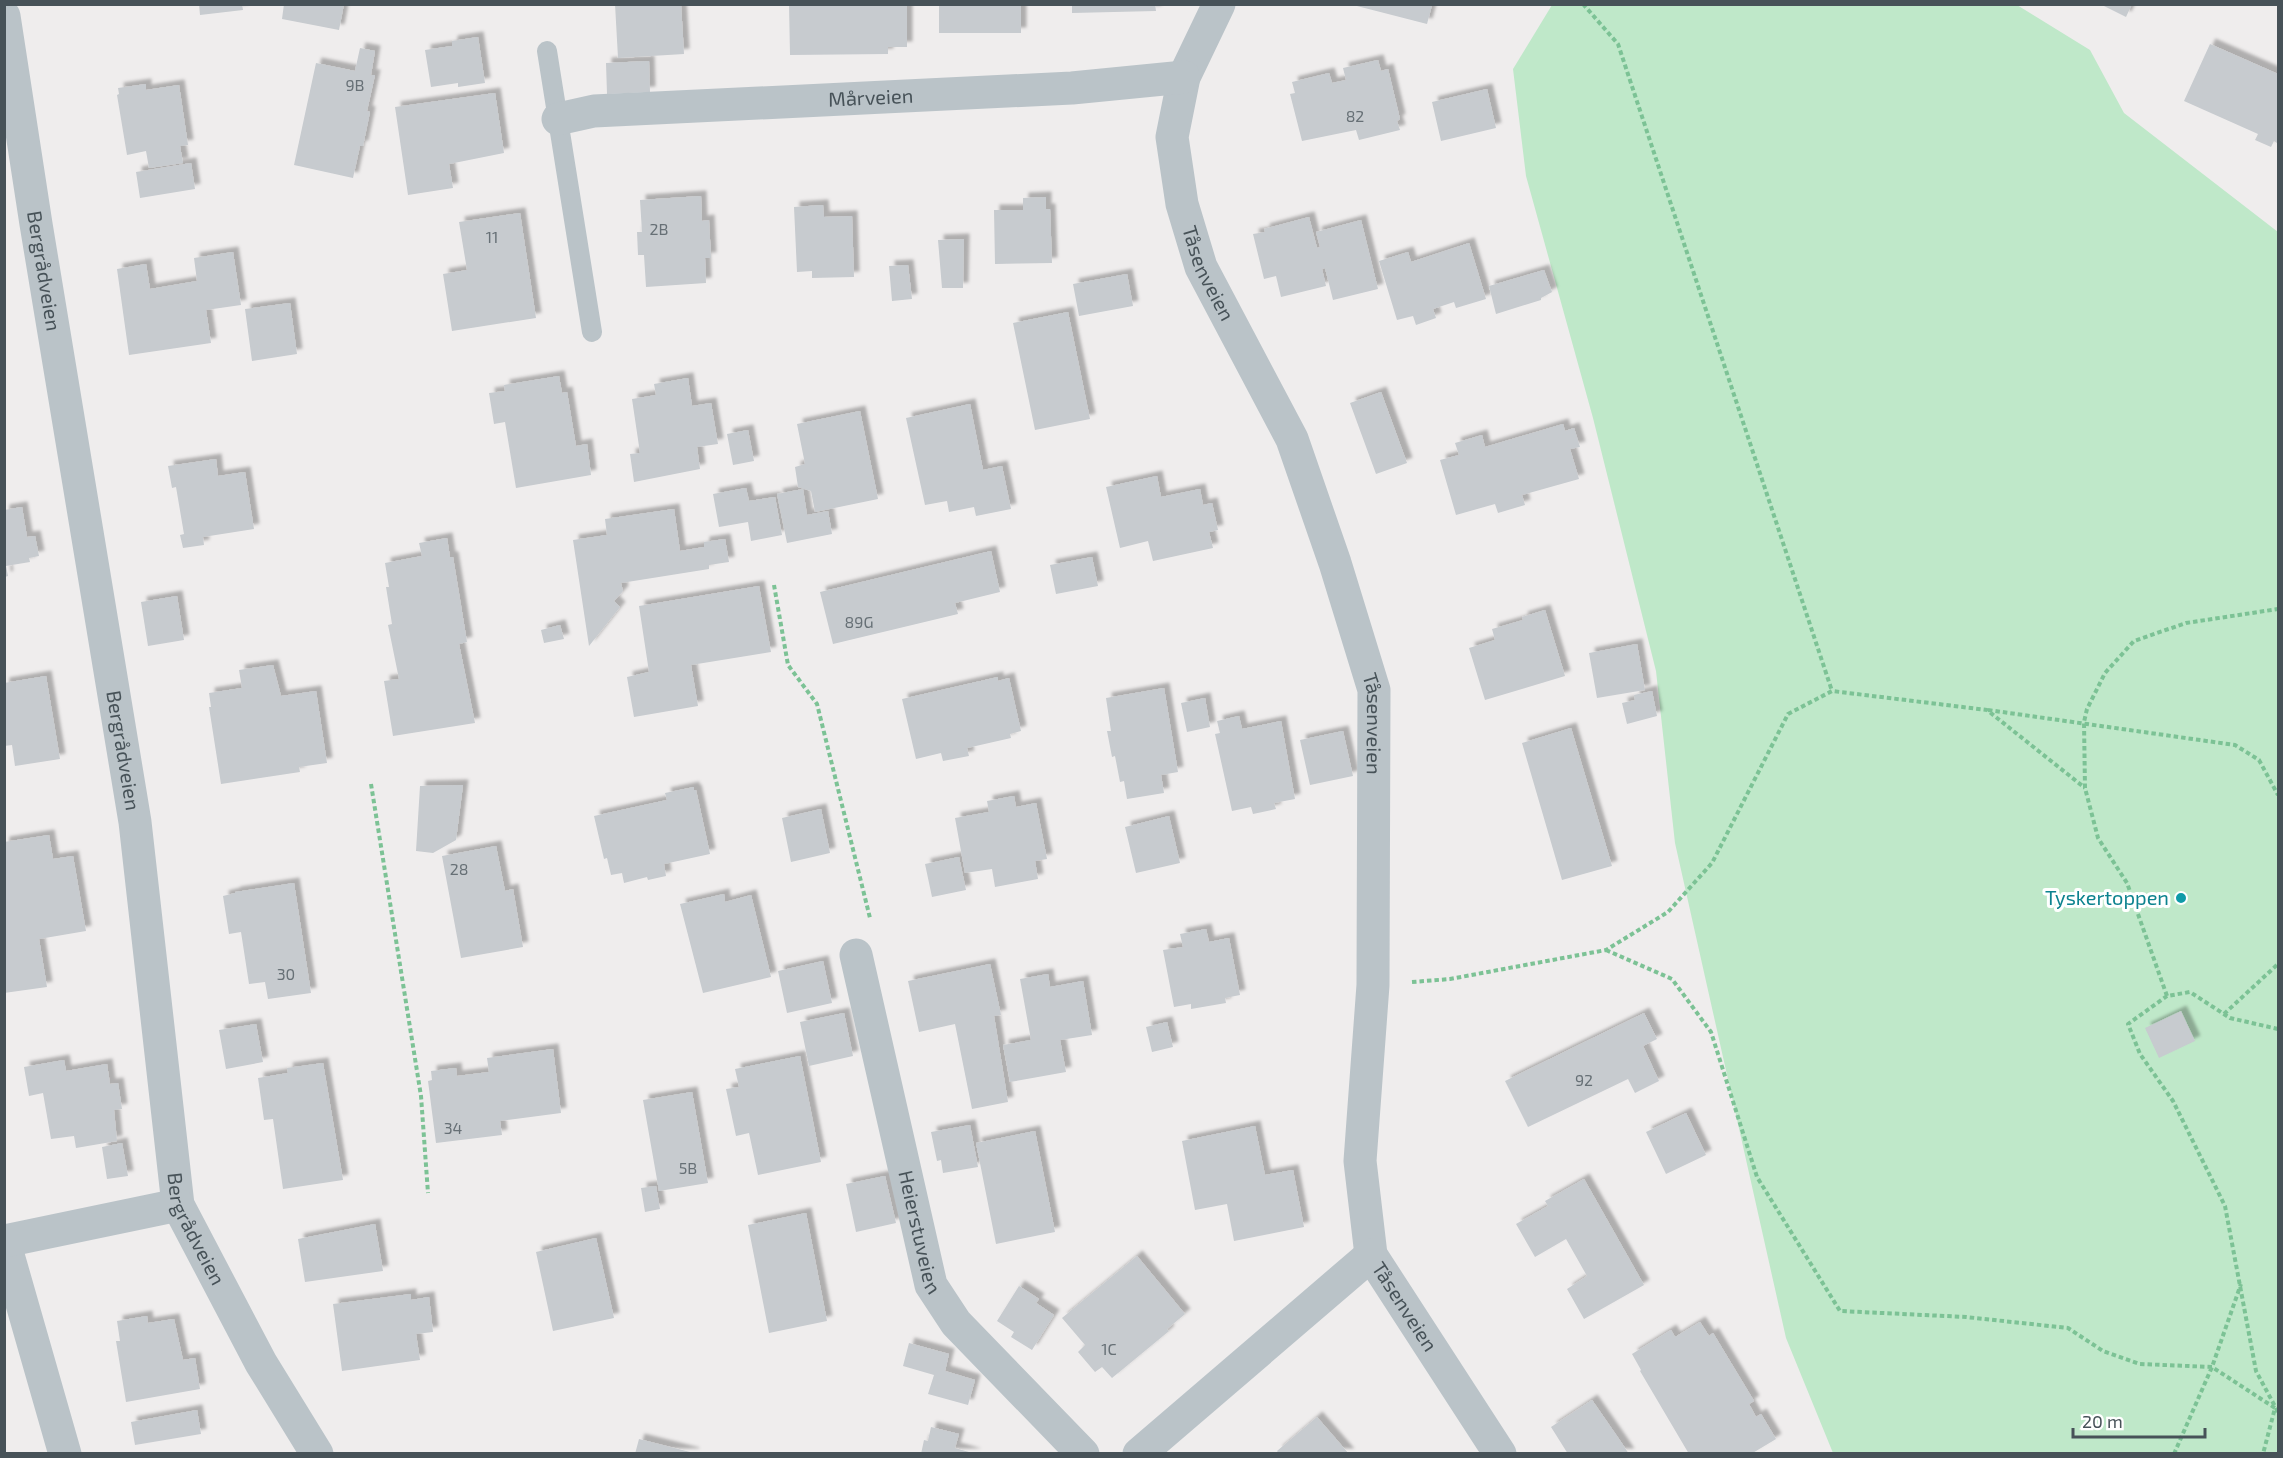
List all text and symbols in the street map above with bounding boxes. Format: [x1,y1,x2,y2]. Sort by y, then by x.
house number: 9B [345,75,365,94]
street label: Mårveien [828,83,914,111]
house number: 82 [1346,106,1364,125]
street label: Bergrådveien [23,209,67,333]
house number: 2B [650,219,668,238]
street label: Tåsenveien [1178,222,1240,325]
house number: 11 [486,227,498,246]
house number: 89G [845,612,873,631]
street label: Tåsenveien [1358,670,1387,775]
street label: Bergrådveien [102,688,146,812]
house number: 28 [450,859,468,878]
place label: Tyskertoppen [2045,885,2169,909]
marker: Tyskertoppen [2174,891,2188,905]
house number: 30 [277,964,295,983]
house number: 92 [1575,1070,1593,1089]
house number: 34 [444,1118,463,1137]
house number: 5B [679,1158,697,1177]
street label: Heierstuveien [894,1168,946,1298]
street label: Bergrådveien [163,1171,231,1289]
street label: Tåsenveien [1368,1257,1443,1355]
house number: 1C [1101,1339,1117,1358]
scale bar [2073,1401,2205,1439]
text: 20 m [2082,1410,2123,1432]

